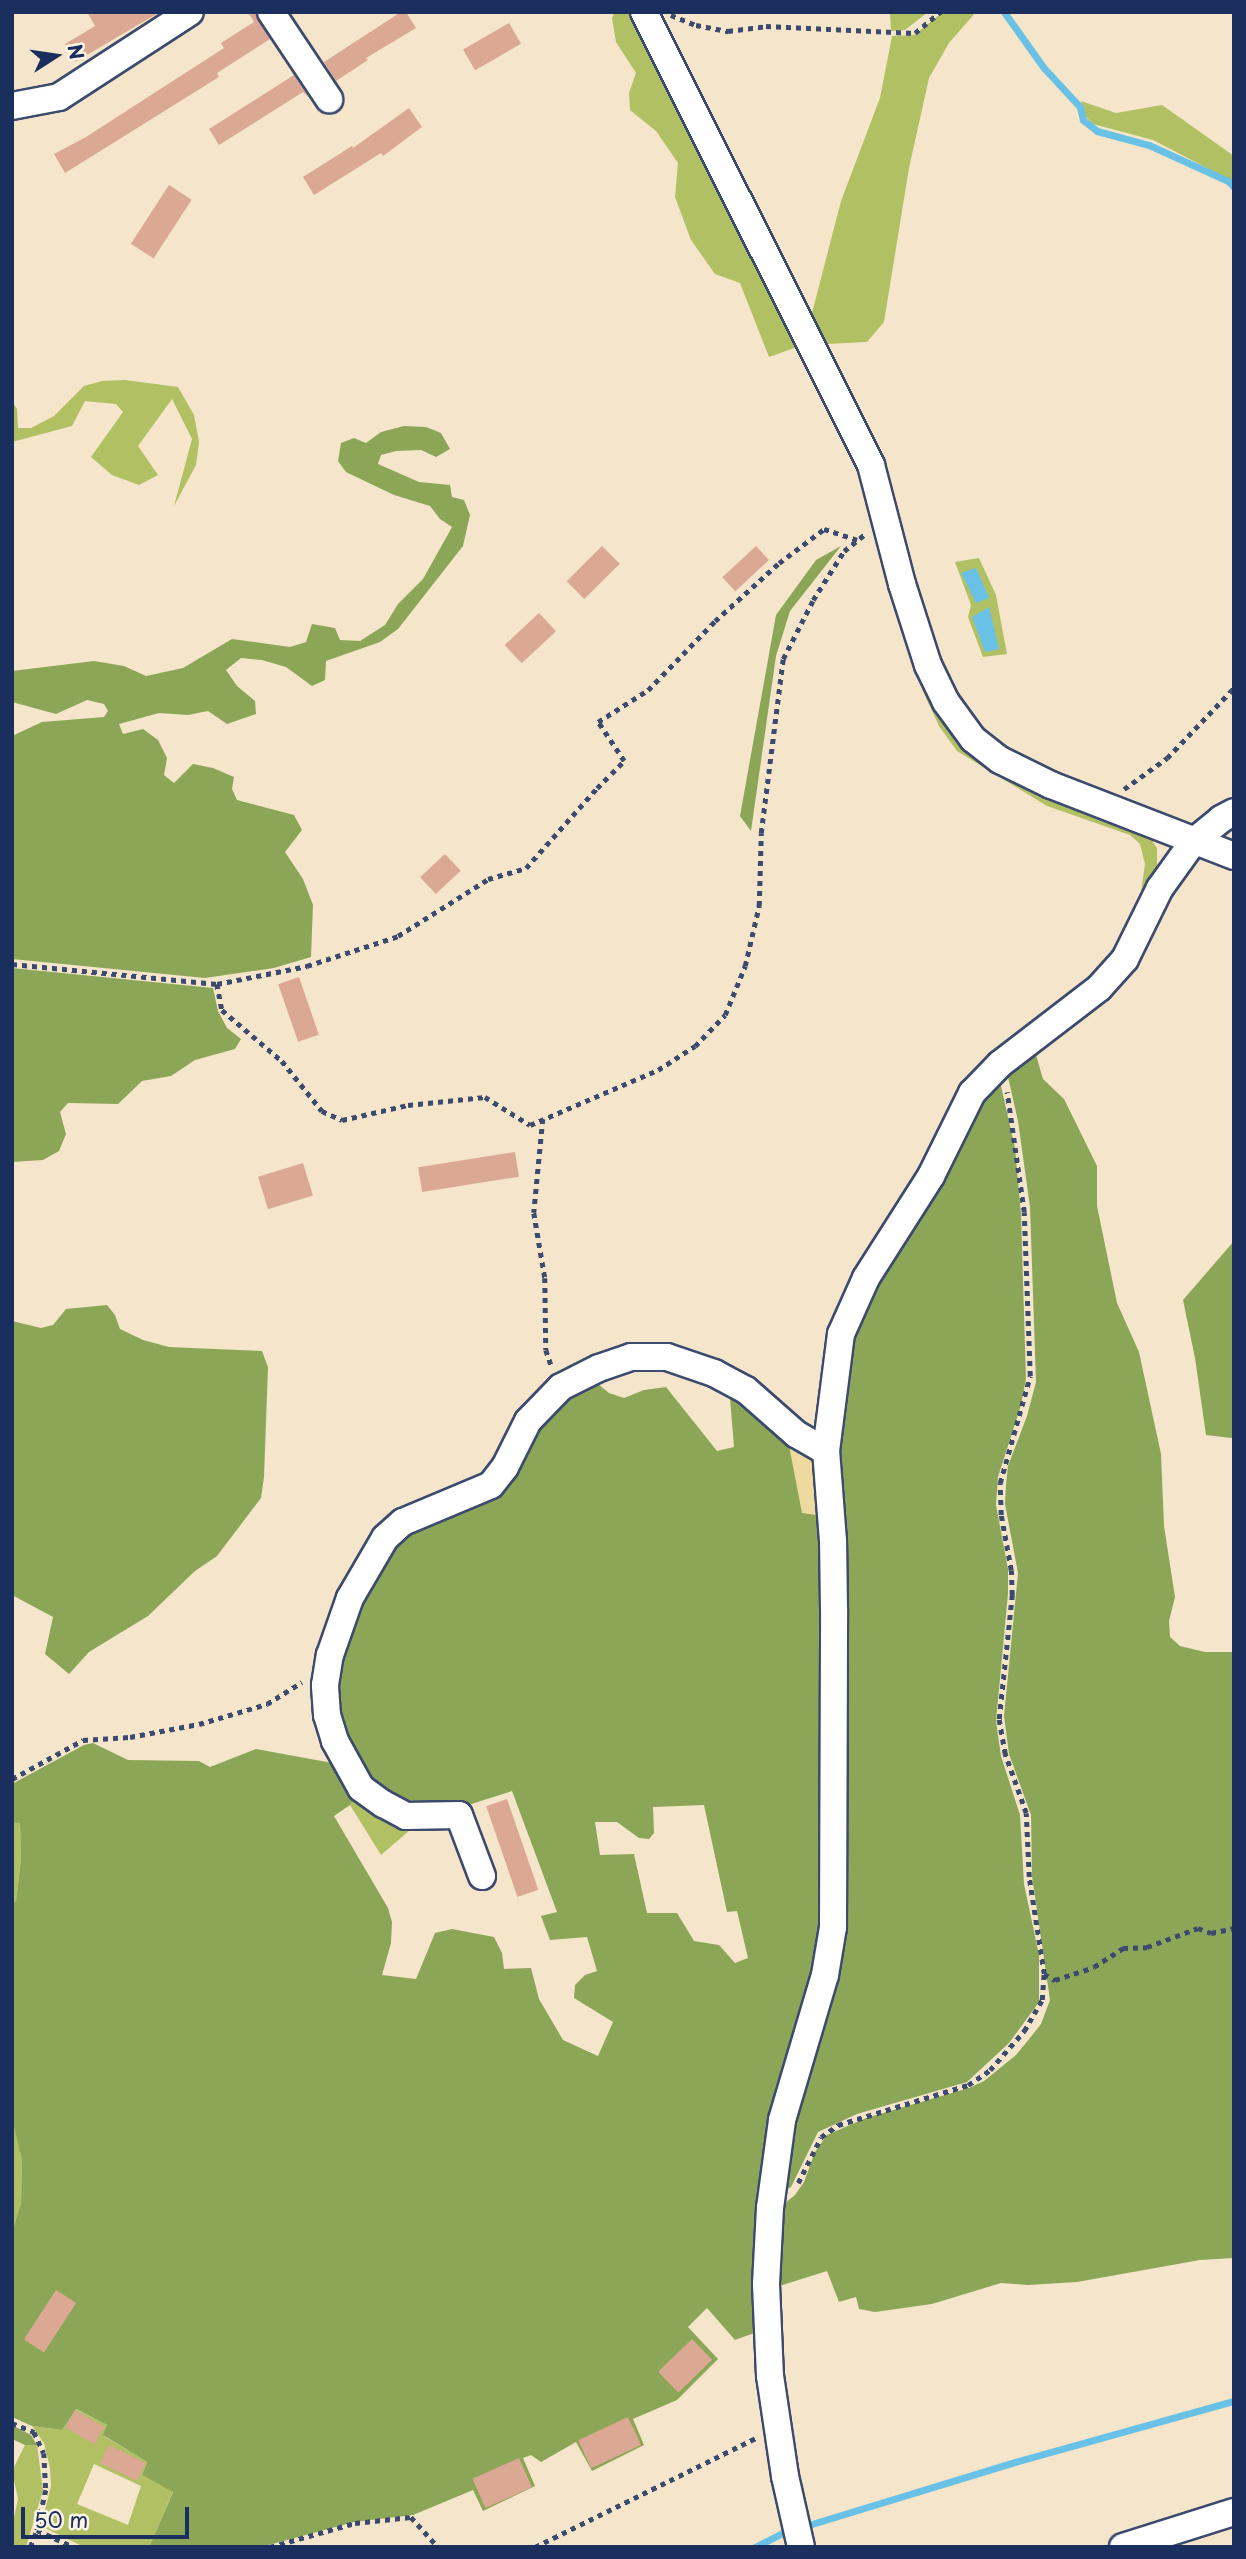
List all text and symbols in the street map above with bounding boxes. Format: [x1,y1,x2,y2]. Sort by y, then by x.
north arrow [21,21,91,91]
text: N [61,41,92,62]
scale bar [24,2492,192,2536]
text: 50 m [34,2503,88,2535]

